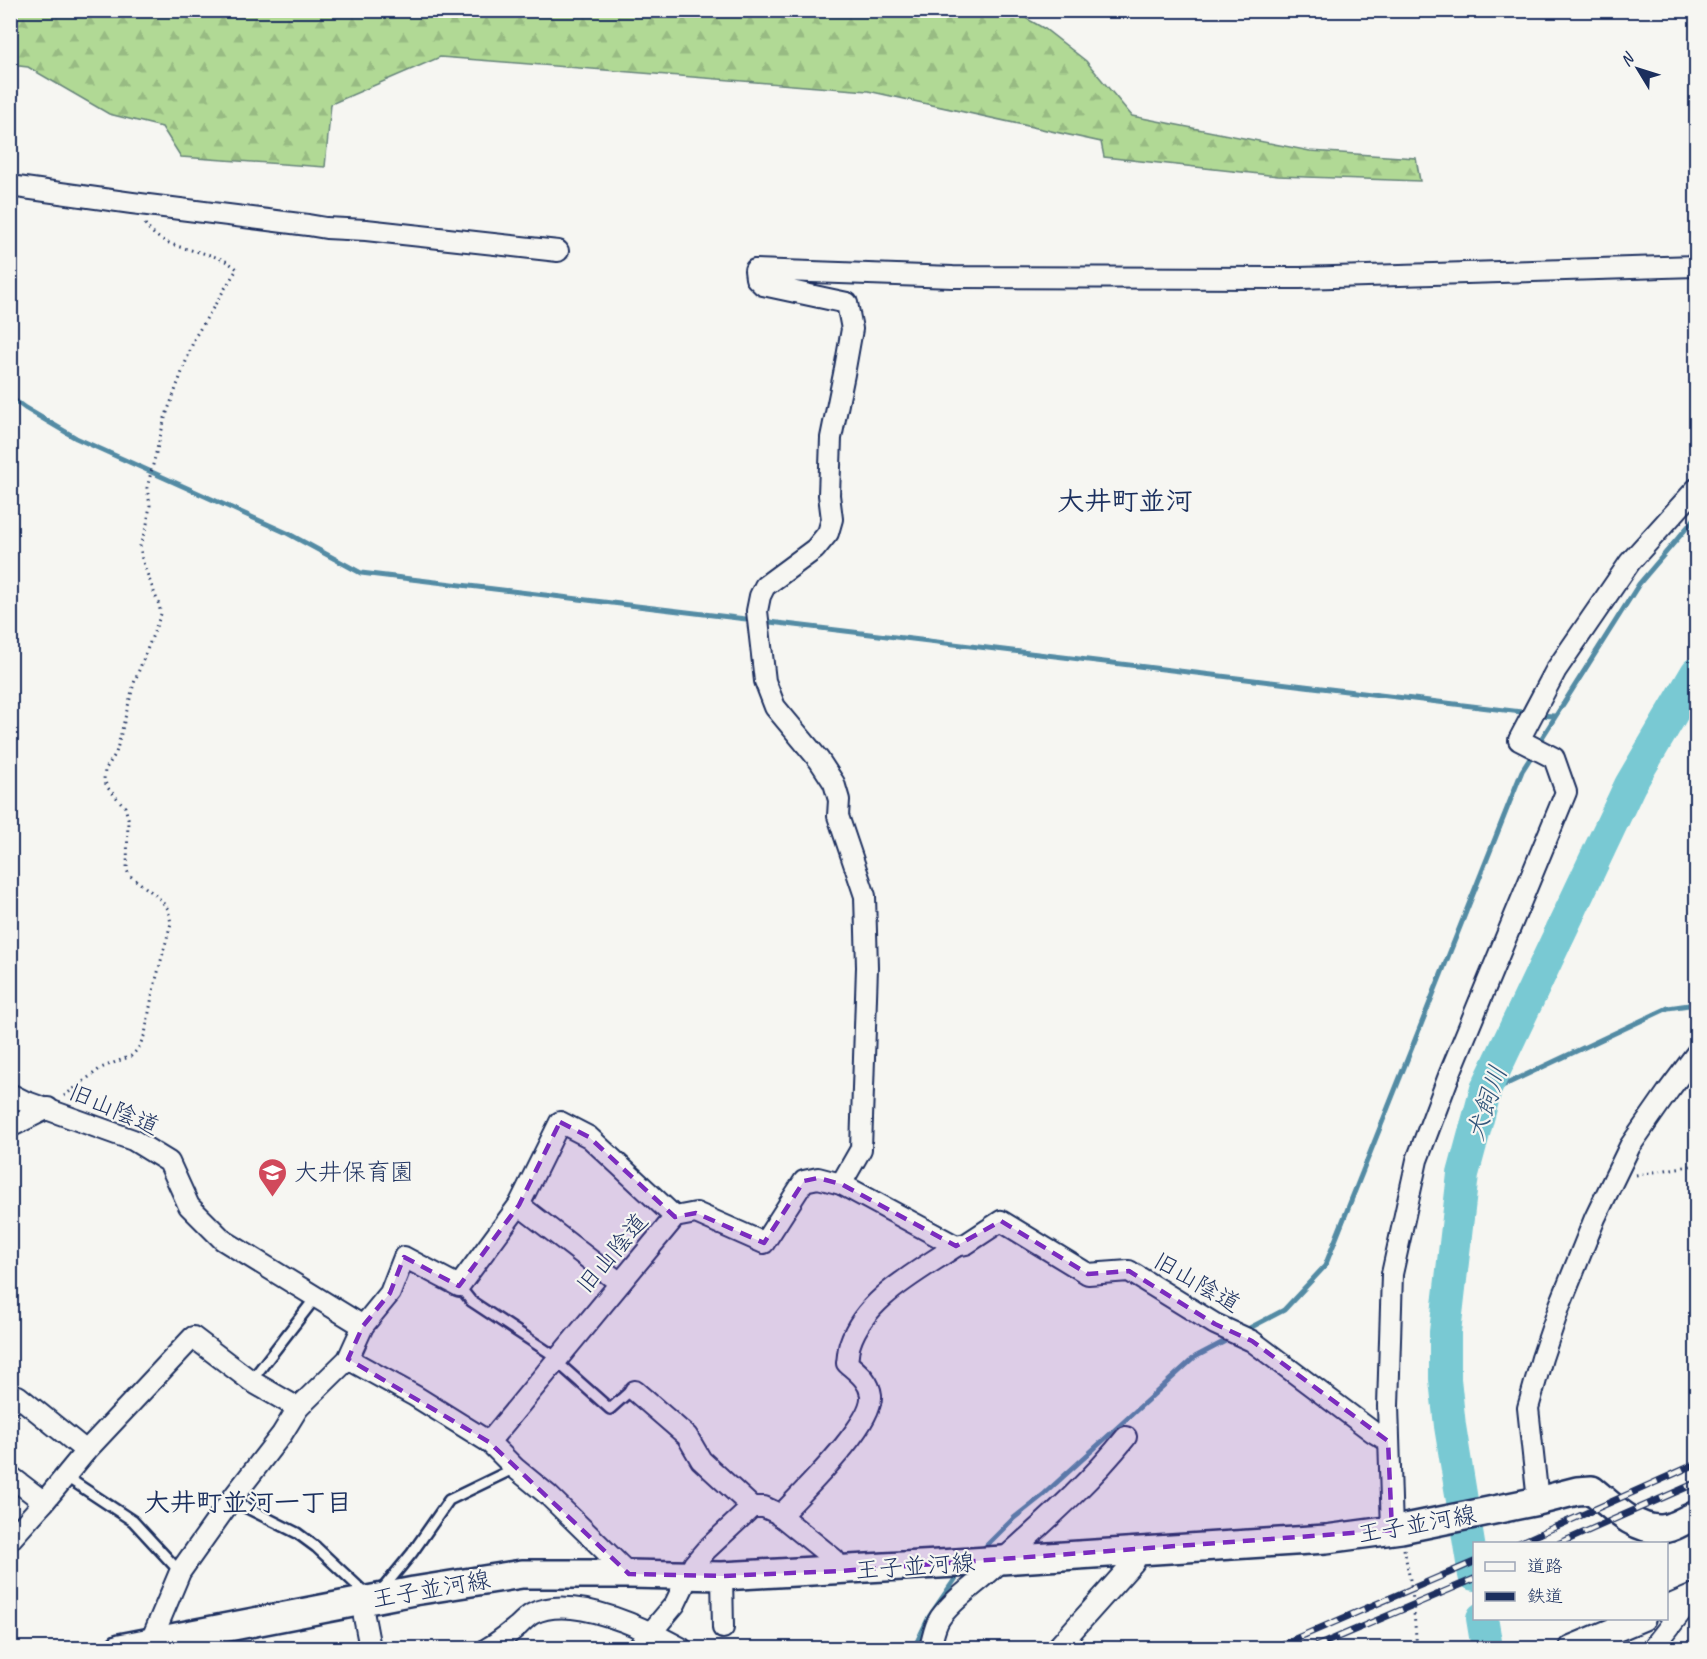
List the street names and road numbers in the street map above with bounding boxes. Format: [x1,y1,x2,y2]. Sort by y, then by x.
street label: 旧山陰道 [64,1076,164,1142]
street label: 旧山陰道 [570,1207,654,1299]
street label: 旧山陰道 [1148,1245,1246,1319]
street label: 王子並河線 [1355,1499,1479,1549]
street label: 王子並河線 [854,1547,976,1585]
street label: 王子並河線 [369,1564,493,1614]

